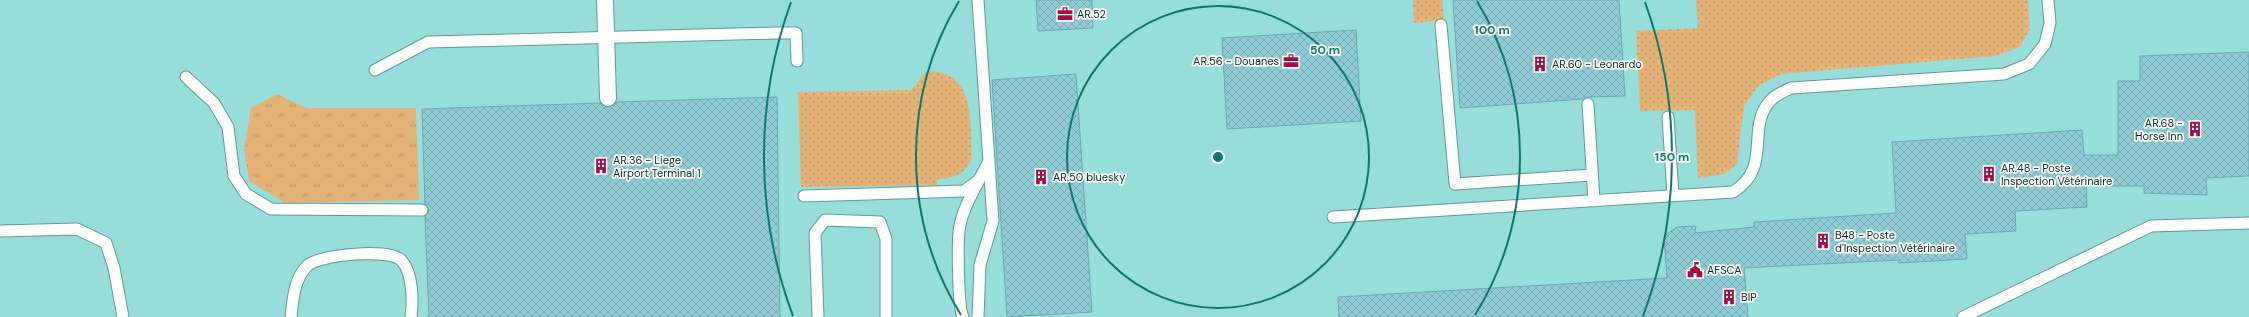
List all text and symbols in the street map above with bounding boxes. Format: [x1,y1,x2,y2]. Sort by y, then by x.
office icon: AR.52 [1056,5,1074,23]
place label: AR.52 [1077,7,1106,21]
text: 100 m [1474,22,1510,38]
text: 50 m [1310,42,1340,58]
office icon: AR.56 - Douanes [1282,52,1300,70]
place label: AR.56 - Douanes [1193,54,1279,68]
building icon: AR.60 - Leonardo [1531,55,1549,73]
place label: AR.60 - Leonardo [1552,57,1642,71]
place label: AR.68 - Horse Inn [2135,116,2183,143]
building icon: AR.68 - Horse Inn [2186,120,2204,138]
text: 150 m [1655,149,1689,165]
centre of rings [1211,150,1225,164]
place label: AR.36 - Liege Airport Terminal 1 [613,153,701,180]
building icon: AR.36 - Liege Airport Terminal 1 [592,157,610,175]
place label: AR.48 - Poste Inspection Vétérinaire [2001,161,2112,188]
building icon: AR.48 - Poste Inspection Vétérinaire [1980,165,1998,183]
building icon: AR.50 bluesky [1032,168,1050,186]
place label: AR.50 bluesky [1053,170,1125,184]
place label: B48 - Poste d'Inspection Vétérinaire [1835,228,1955,255]
building icon: B48 - Poste d'Inspection Vétérinaire [1814,232,1832,250]
public building icon: AFSCA [1686,261,1704,279]
place label: AFSCA [1707,263,1742,277]
building icon: BIP [1720,288,1738,306]
place label: BIP [1741,290,1757,304]

